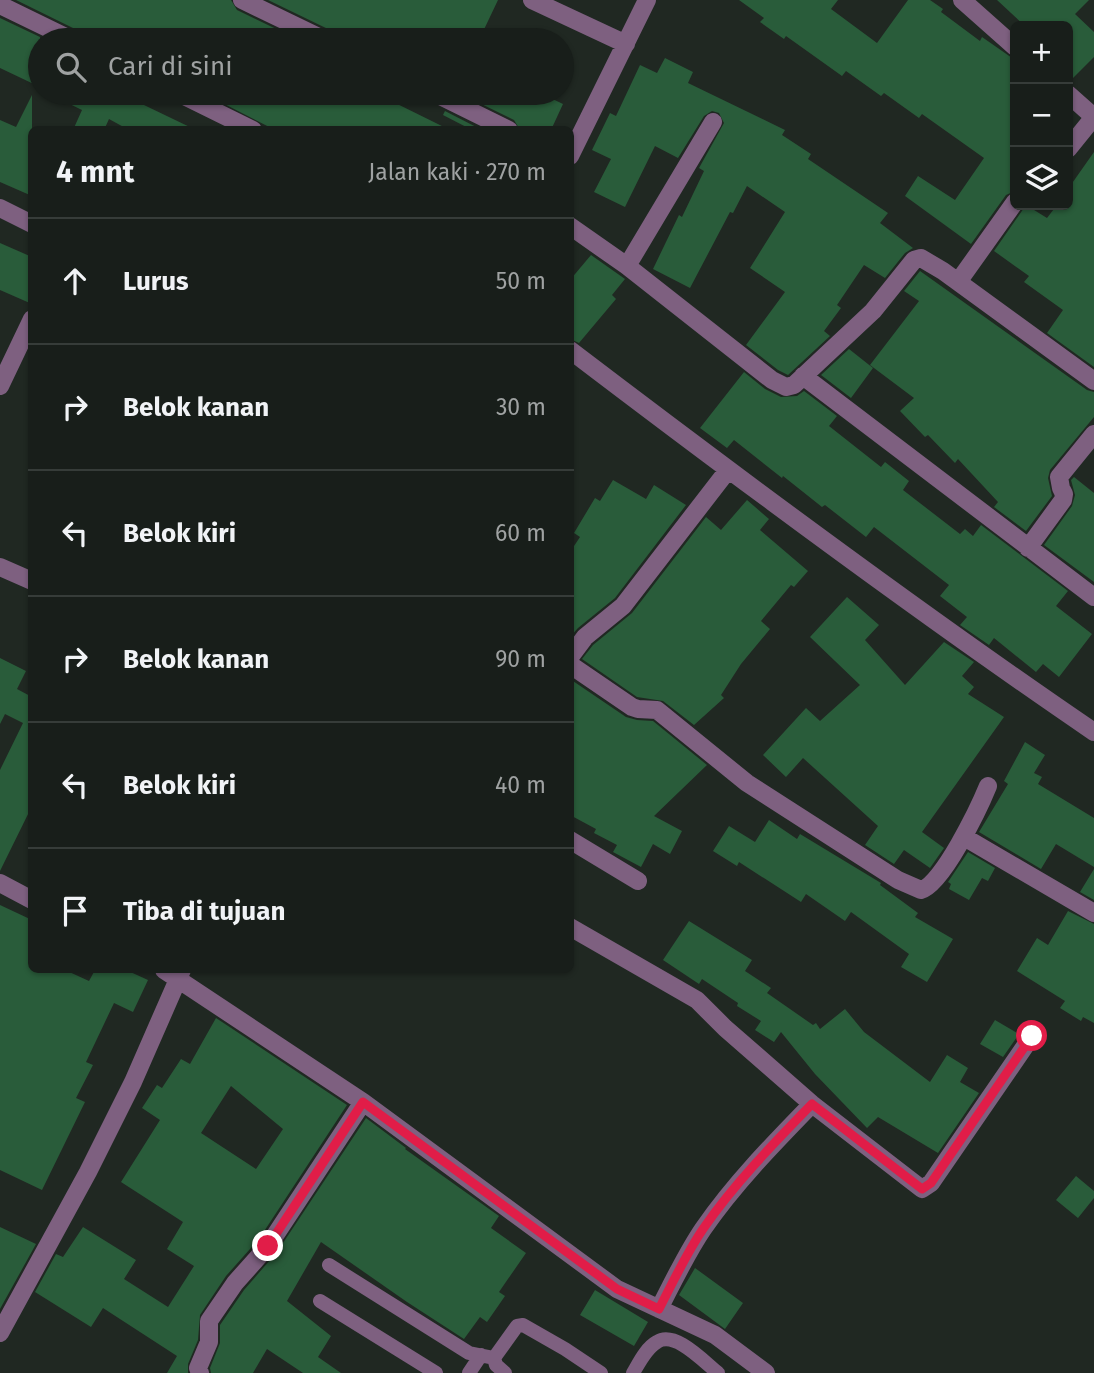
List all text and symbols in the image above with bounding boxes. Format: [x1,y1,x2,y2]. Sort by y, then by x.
map controls [1010,21,1073,210]
button: + [1010,21,1073,84]
search box [28,28,574,105]
icon: search [52,48,90,86]
text: Cari di sini [108,51,233,82]
button: − [1010,84,1073,147]
button: layers [1010,147,1073,210]
text: 4 mnt [56,154,134,190]
text: Jalan kaki · 270 m [368,158,546,186]
icon: ahead [56,262,94,300]
text: Lurus [123,266,189,297]
text: 50 m [496,267,546,295]
icon: right [56,388,94,426]
text: Belok kanan [123,392,269,423]
text: 30 m [496,393,546,421]
icon: left [56,514,94,552]
text: Belok kiri [123,518,236,549]
text: 60 m [495,519,546,547]
icon: right [56,640,94,678]
text: Belok kanan [123,644,269,675]
text: 90 m [495,645,546,673]
icon: left [56,766,94,804]
text: Belok kiri [123,770,236,801]
text: 40 m [495,771,546,799]
icon: arrive [56,892,94,930]
text: Tiba di tujuan [123,896,285,927]
route start [1016,1020,1047,1051]
route end [252,1230,283,1261]

